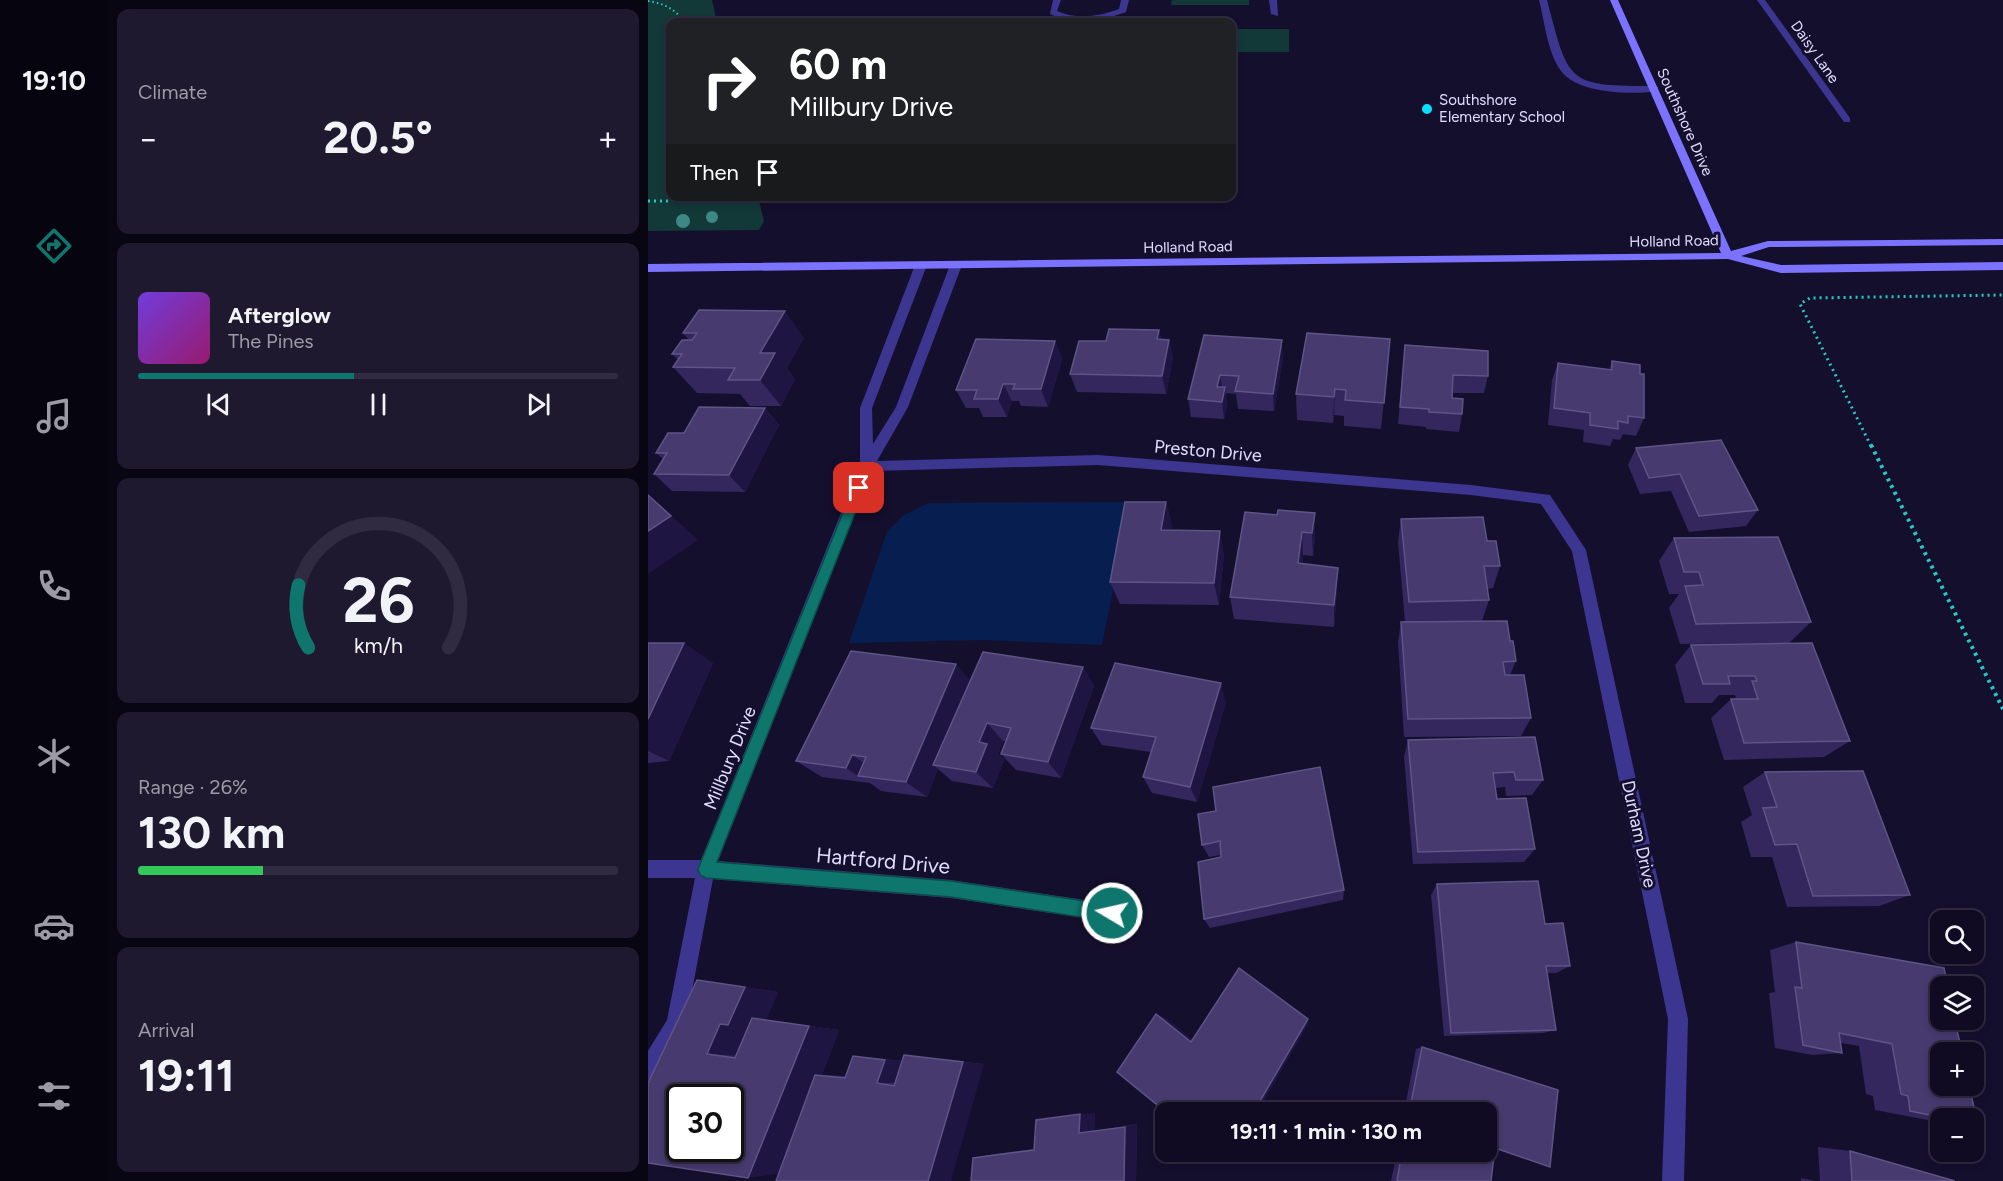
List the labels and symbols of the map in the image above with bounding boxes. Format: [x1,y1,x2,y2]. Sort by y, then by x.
street label: Daisy Lane [1787,17,1843,87]
street label: Southshore Drive [1653,65,1717,179]
place label: Southshore Elementary School [1439,91,1565,126]
marker: Southshore Elementary School [1420,102,1434,116]
street label: Holland Road [1629,231,1719,251]
street label: Holland Road [1143,237,1233,257]
street label: Preston Drive [1153,435,1263,467]
pin [833,462,884,513]
street label: Millbury Drive [699,703,761,813]
street label: Durham Drive [1617,778,1661,890]
street label: Hartford Drive [815,842,951,879]
position arrow [1080,881,1144,945]
speed limit sign: 30 [666,1084,744,1162]

